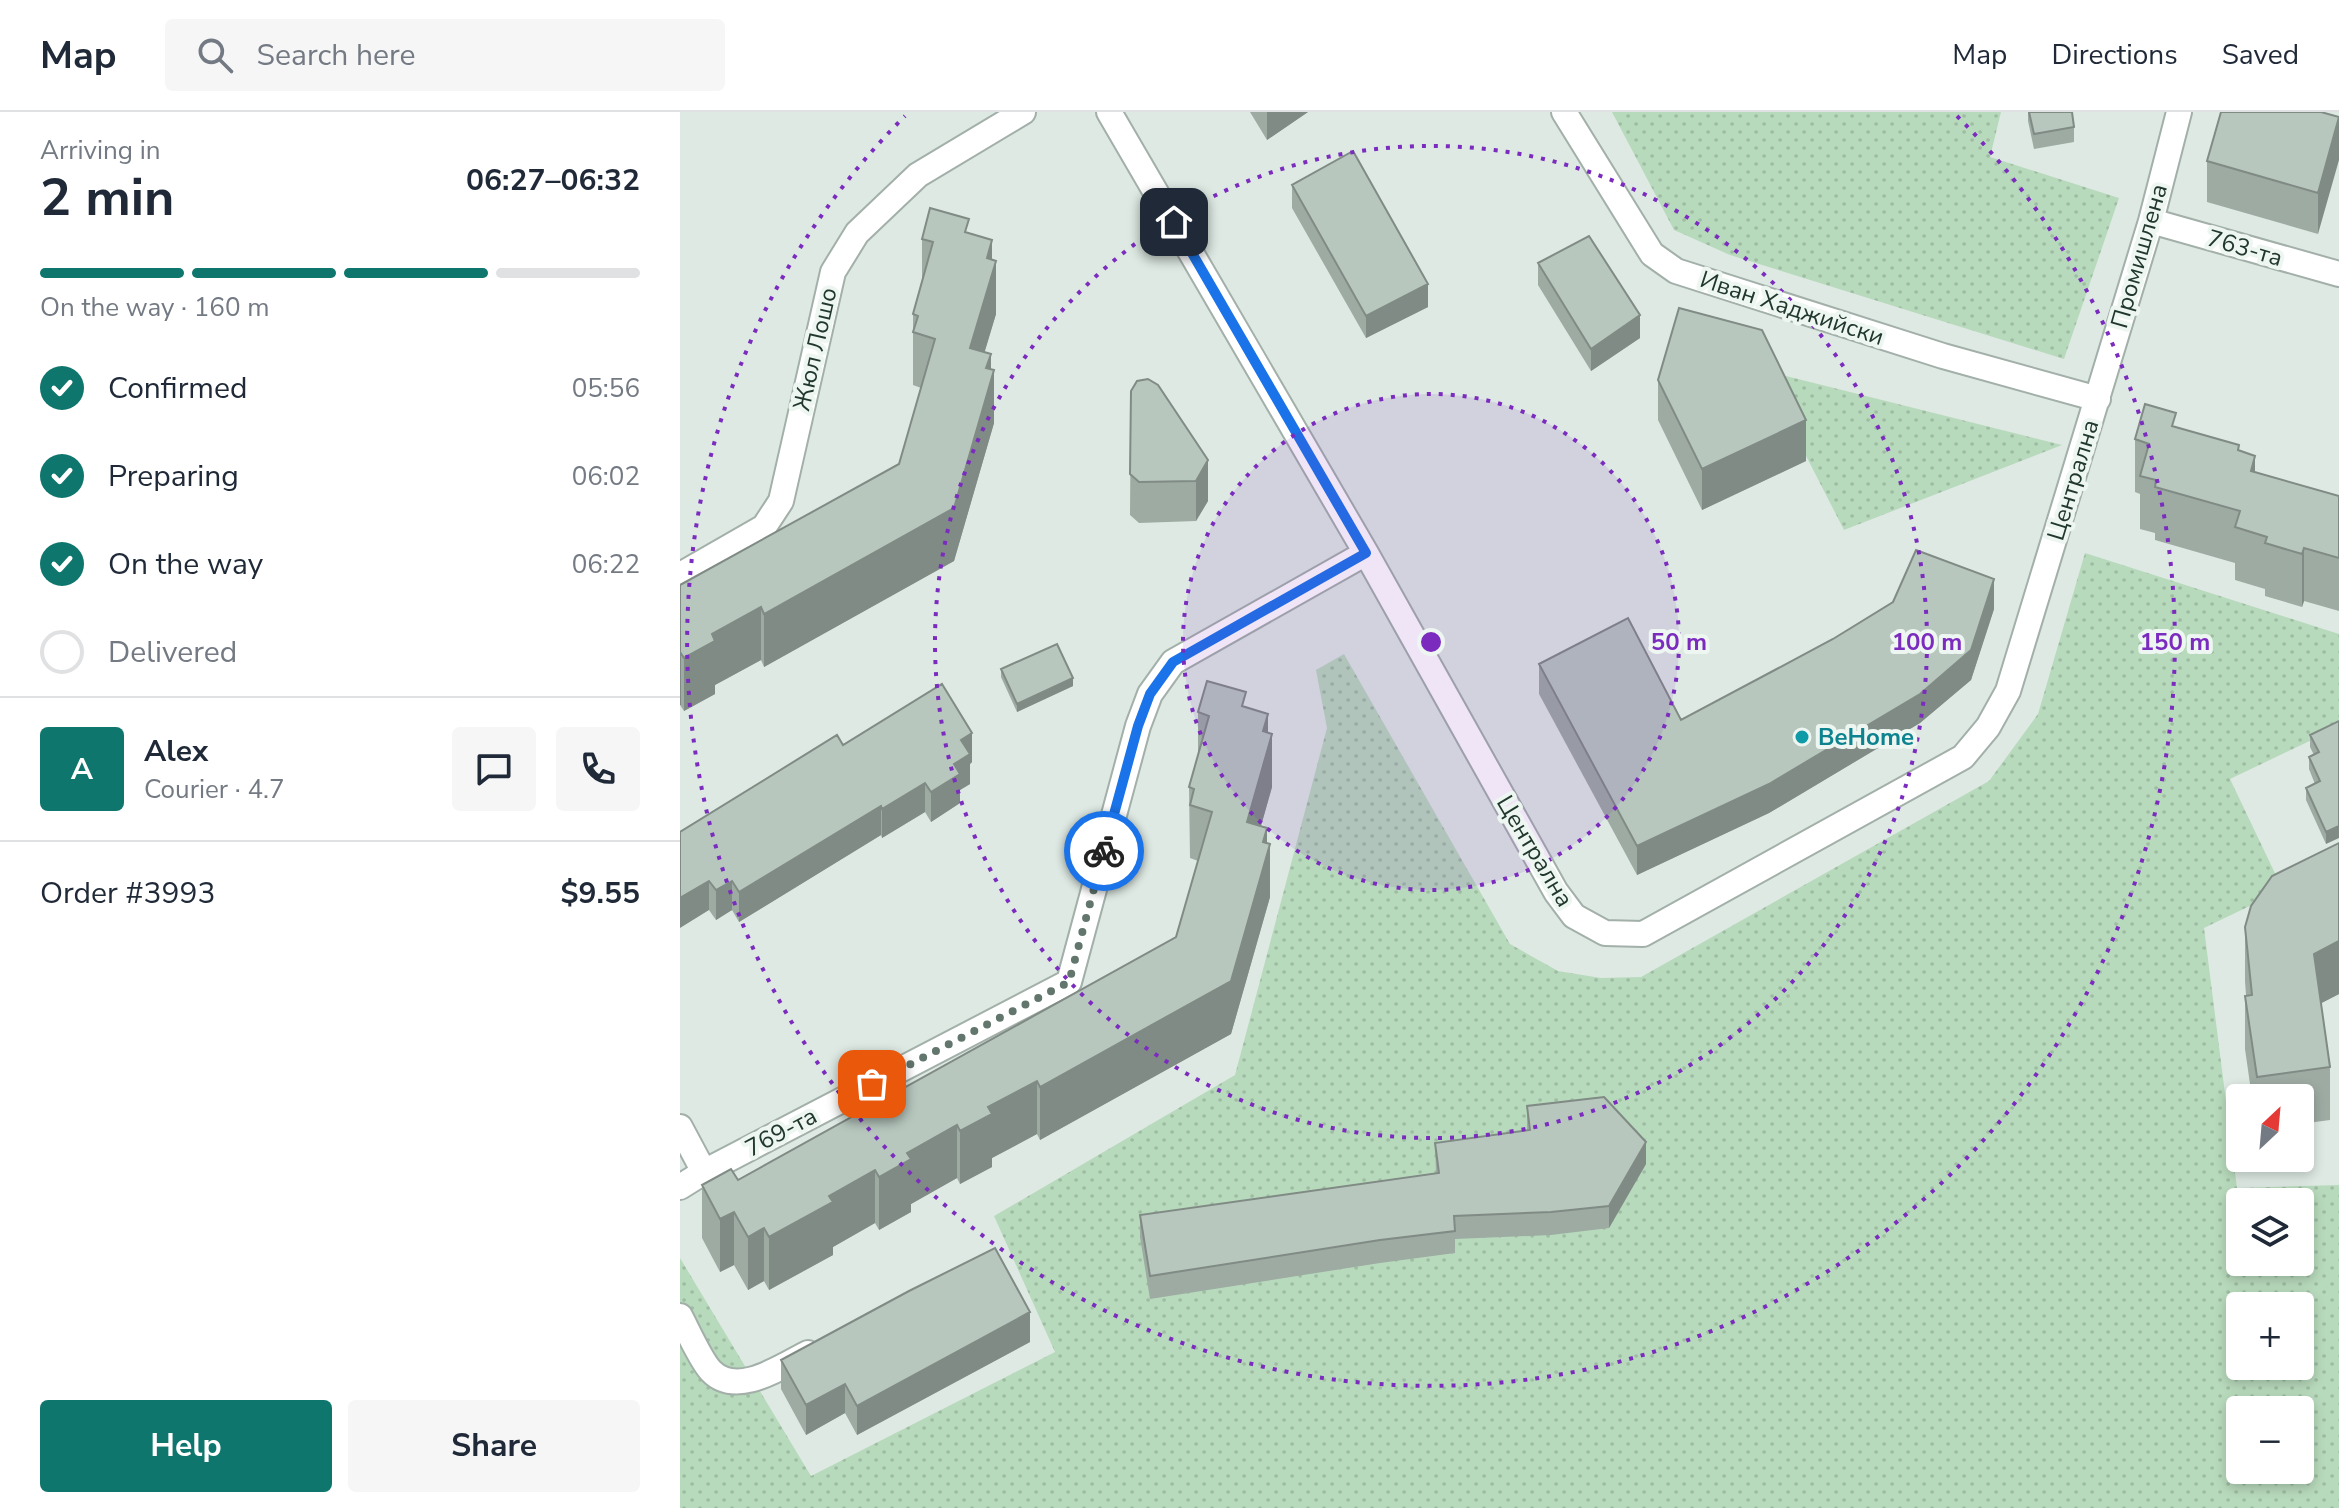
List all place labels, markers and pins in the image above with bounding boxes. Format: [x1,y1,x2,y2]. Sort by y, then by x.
pin [1140,188,1208,256]
centre of rings [1417,628,1445,656]
place label: BeHome [1818,721,1914,753]
marker: BeHome [1793,728,1811,746]
pin [838,1050,906,1118]

